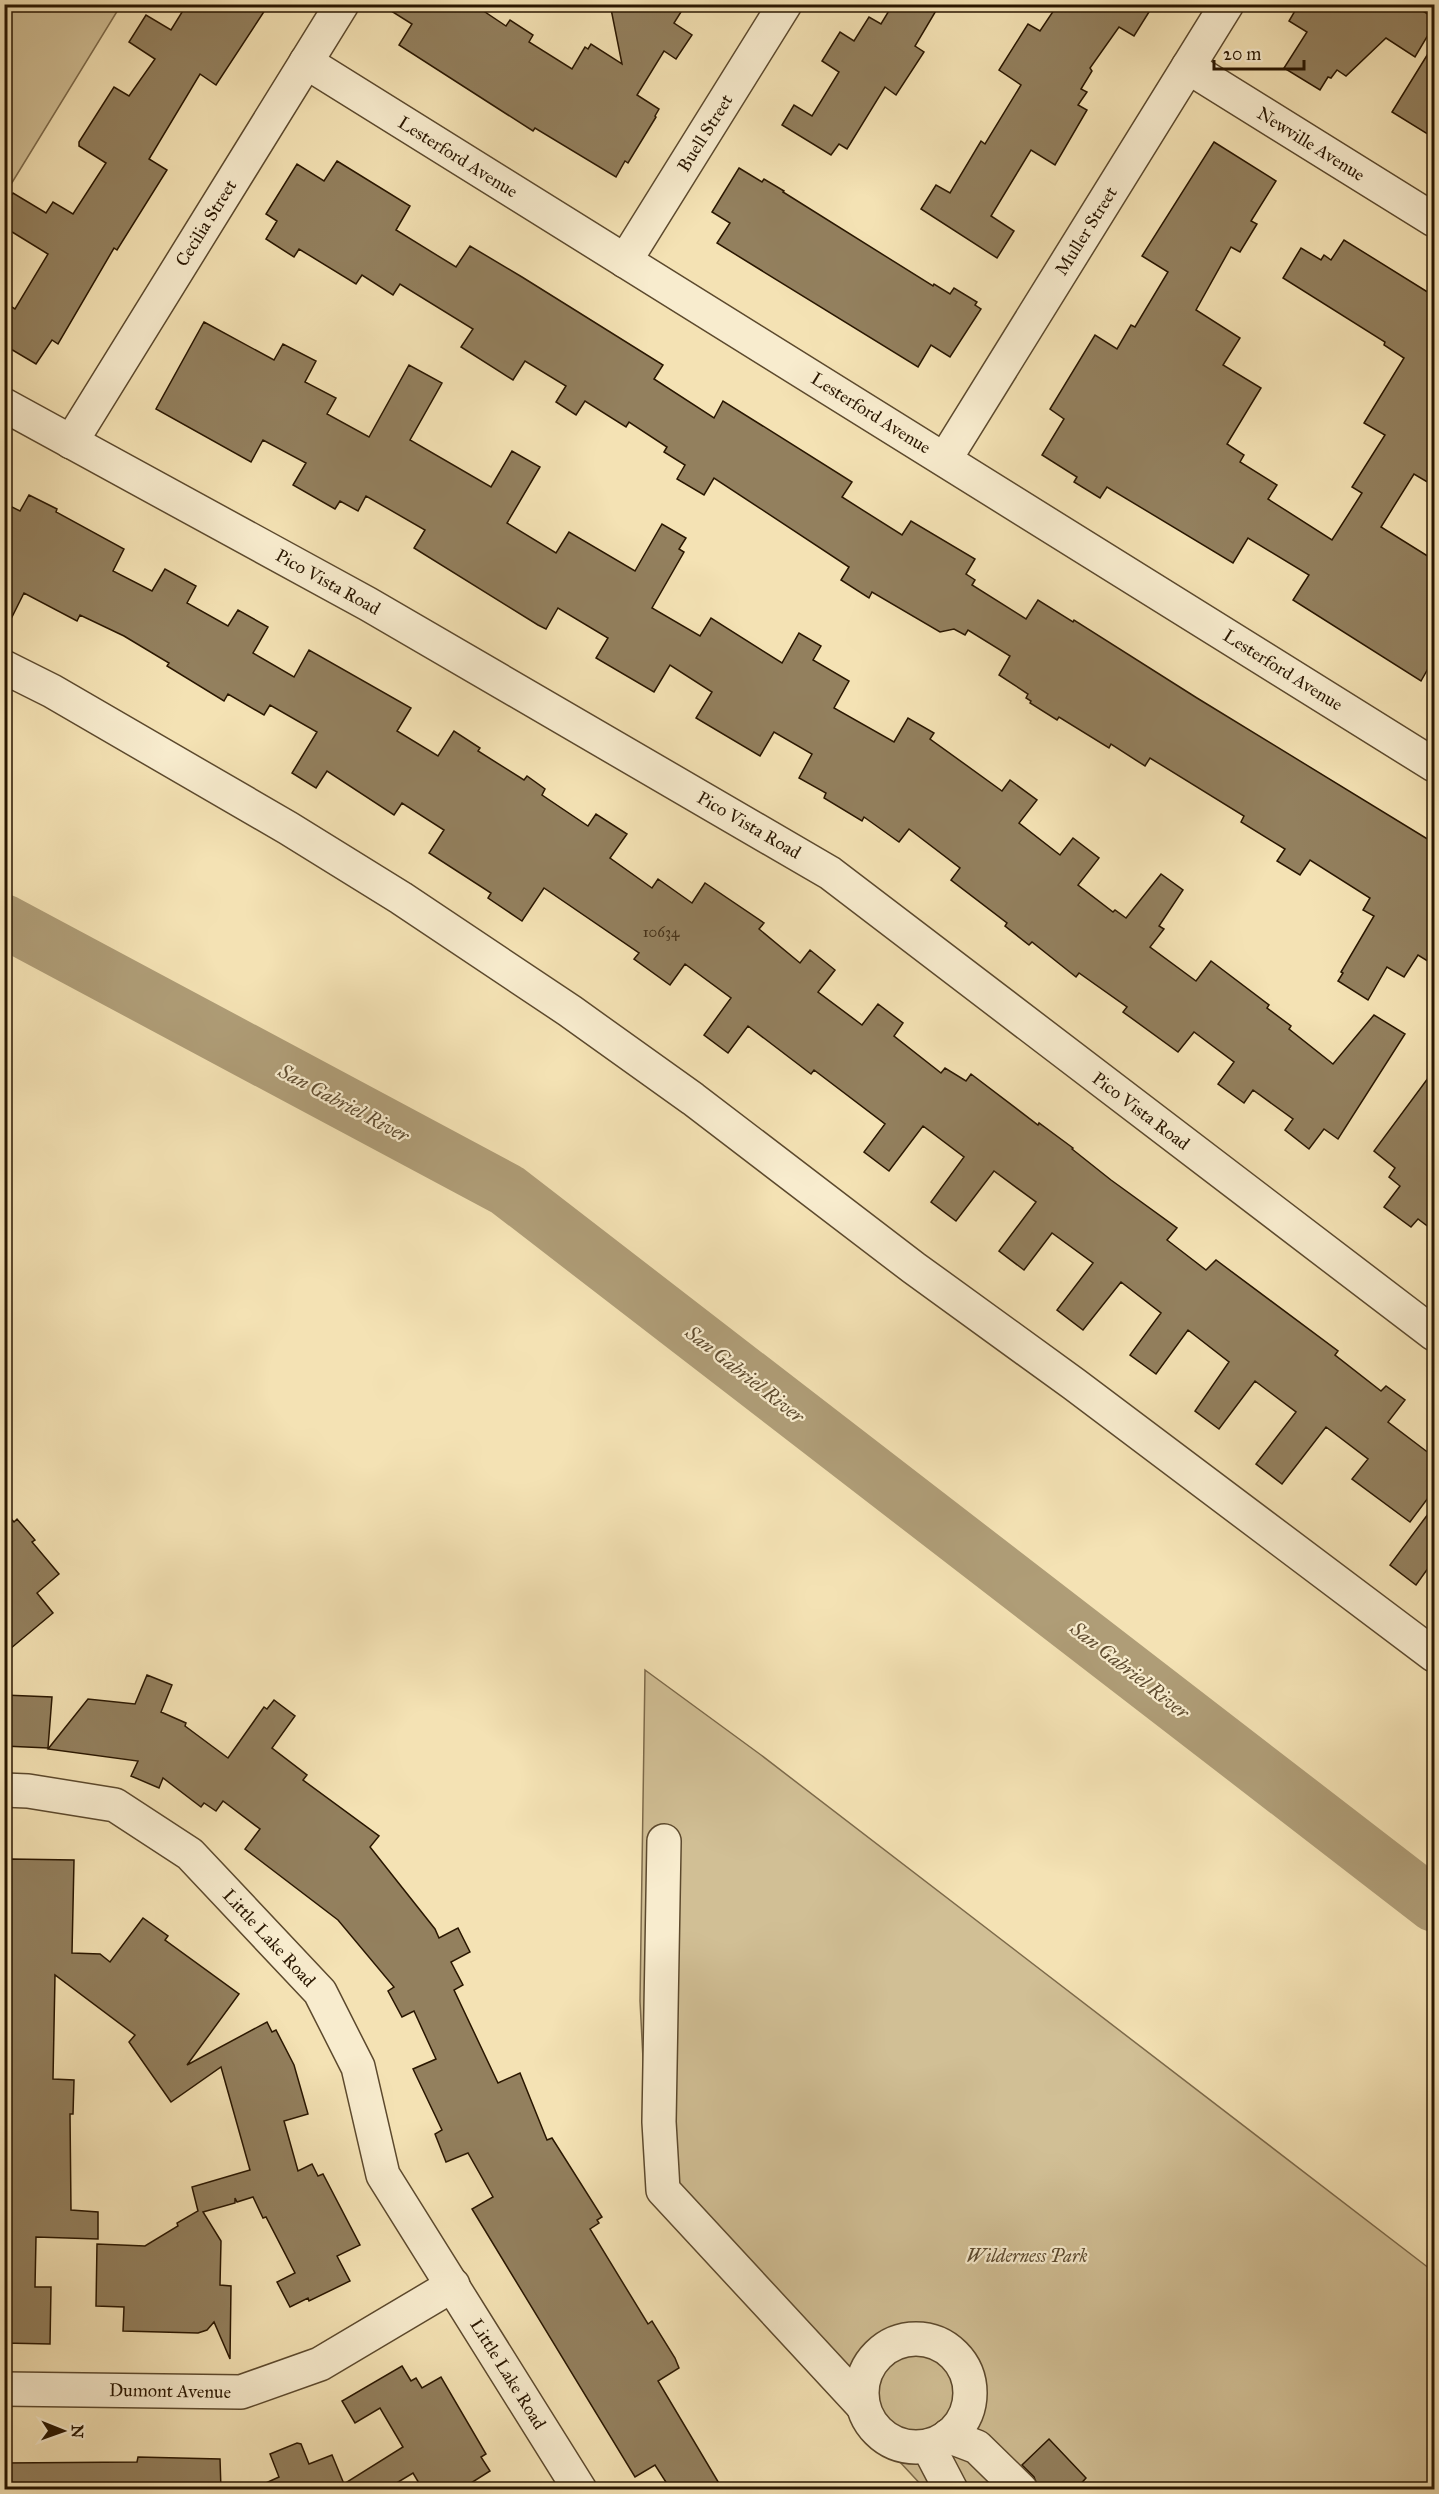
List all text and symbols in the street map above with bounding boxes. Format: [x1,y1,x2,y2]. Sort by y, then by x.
scale bar [1214,33,1304,71]
text: 20 m [1223,43,1261,65]
street label: Buell Street [673,90,738,176]
street label: Newville Avenue [1253,102,1369,186]
street label: Lesterford Avenue [394,111,522,203]
street label: Cecilia Street [171,175,242,271]
street label: Muller Street [1050,182,1122,279]
street label: Lesterford Avenue [807,367,935,459]
street label: Pico Vista Road [272,544,384,620]
street label: Lesterford Avenue [1219,624,1347,716]
street label: Pico Vista Road [693,786,805,864]
house number: 10634 [643,923,680,941]
water label: San Gabriel River [274,1058,415,1148]
street label: Pico Vista Road [1088,1067,1194,1155]
water label: San Gabriel River [680,1320,810,1429]
water label: San Gabriel River [1065,1616,1195,1725]
street label: Little Lake Road [218,1884,320,1992]
park label: Wilderness Park [967,2245,1087,2267]
street label: Little Lake Road [465,2315,551,2433]
street label: Dumont Avenue [109,2379,231,2403]
north arrow [33,2401,93,2461]
text: N [68,2424,87,2439]

